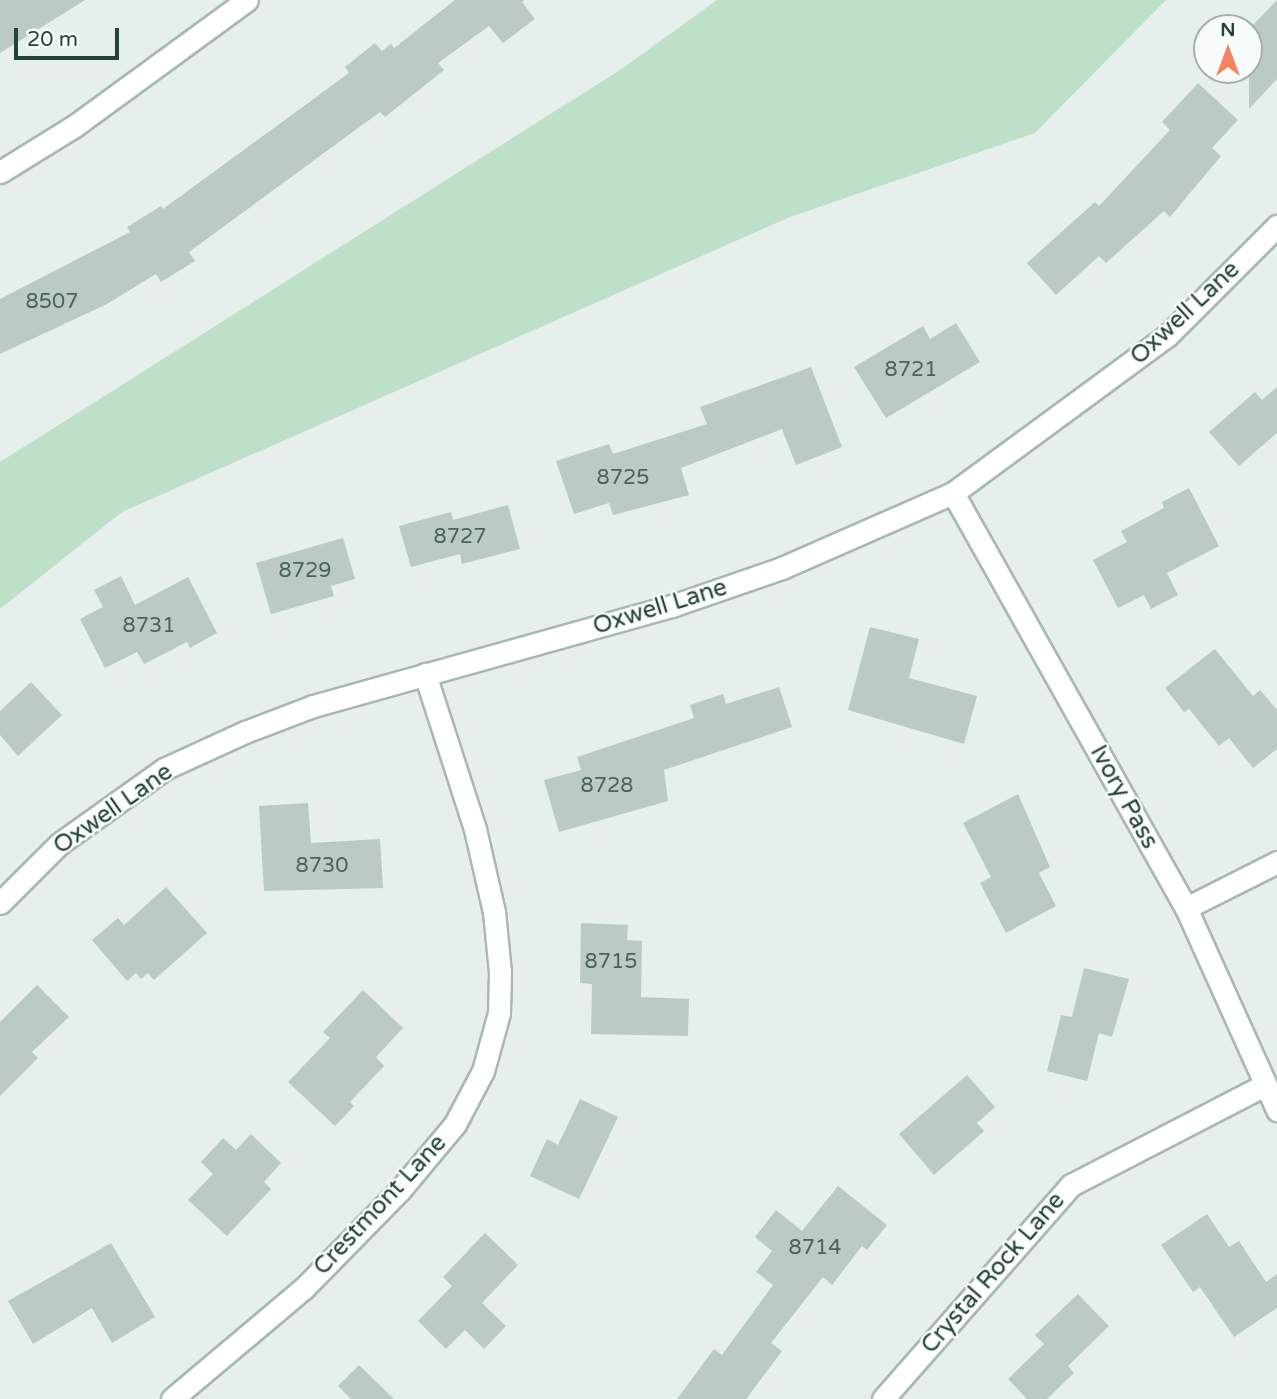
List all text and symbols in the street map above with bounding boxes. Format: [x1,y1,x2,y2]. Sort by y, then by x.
scale bar [18,14,122,58]
north arrow [1193,14,1263,84]
text: N [1220,19,1236,41]
text: 20 m [27,27,78,52]
street label: Oxwell Lane [1124,255,1246,371]
house number: 8507 [26,289,78,315]
house number: 8721 [885,357,937,383]
house number: 8725 [597,465,649,491]
house number: 8727 [434,524,486,550]
house number: 8729 [279,558,331,584]
street label: Oxwell Lane [589,573,731,641]
house number: 8731 [123,613,175,639]
street label: Ivory Pass [1084,740,1164,854]
street label: Oxwell Lane [48,757,178,861]
house number: 8728 [581,773,633,799]
house number: 8730 [296,853,348,879]
house number: 8715 [585,949,637,975]
street label: Crestmont Lane [308,1129,452,1281]
street label: Crystal Rock Lane [915,1186,1071,1360]
house number: 8714 [789,1235,841,1261]

